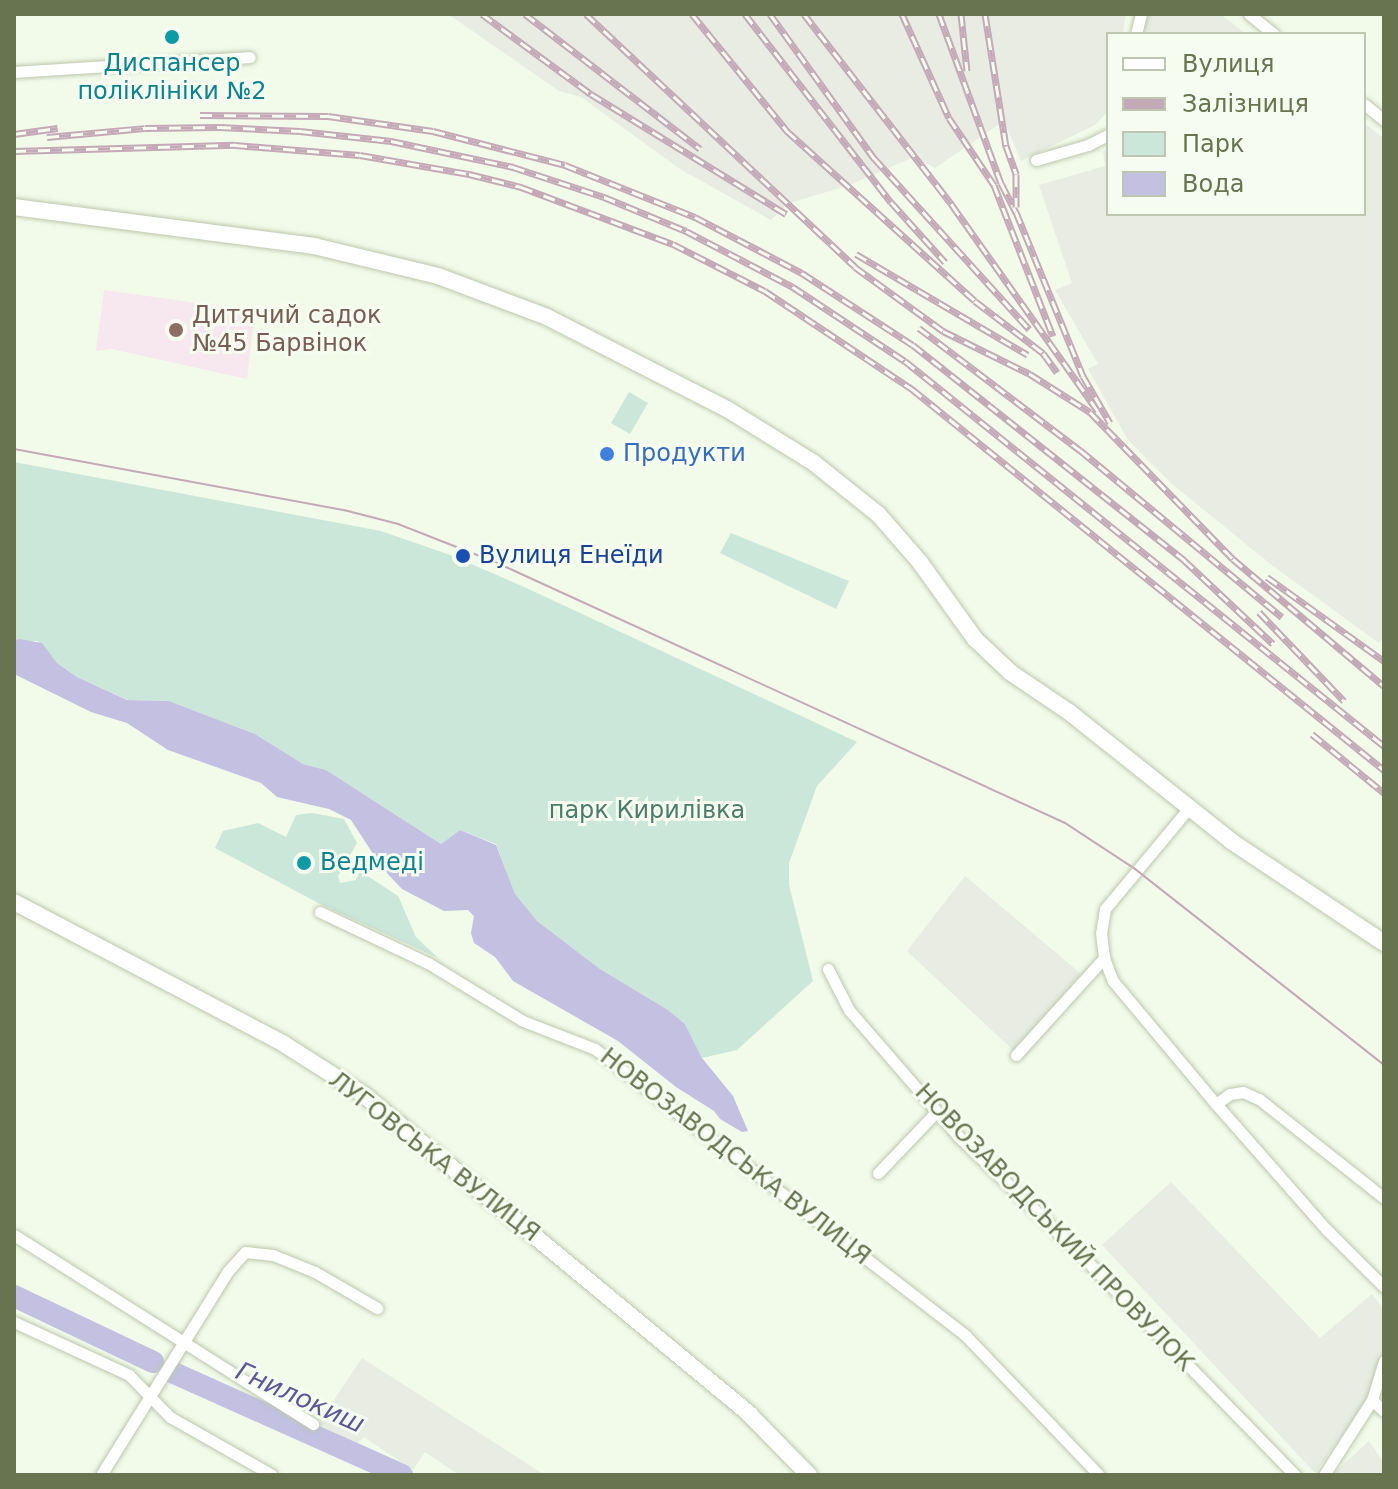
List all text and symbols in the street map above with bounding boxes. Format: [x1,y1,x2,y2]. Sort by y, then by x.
marker: Диспансер поліклініки №2 [163,28,181,46]
legend [1106,32,1366,216]
place label: Диспансер поліклініки №2 [77,50,267,106]
text: Вулиця [1182,50,1274,78]
text: Залізниця [1182,90,1309,118]
text: Парк [1182,130,1244,158]
text: Вода [1182,170,1244,198]
place label: Дитячий садок №45 Барвінок [192,302,381,358]
marker: Дитячий садок №45 Барвінок [167,321,185,339]
place label: Продукти [623,440,746,468]
marker: Продукти [598,445,616,463]
place label: Вулиця Енеїди [479,542,663,570]
marker: Вулиця Енеїди [454,547,472,565]
park label: парк Кирилівка [549,797,745,825]
place label: Ведмеді [320,849,424,877]
marker: Ведмеді [295,854,313,872]
street label: НОВОЗАВОДСЬКА ВУЛИЦЯ [594,1043,876,1271]
street label: ЛУГОВСЬКА ВУЛИЦЯ [323,1066,545,1248]
street label: НОВОЗАВОДСЬКИЙ ПРОВУЛОК [909,1078,1199,1378]
water label: Гнилокиш [231,1356,369,1440]

